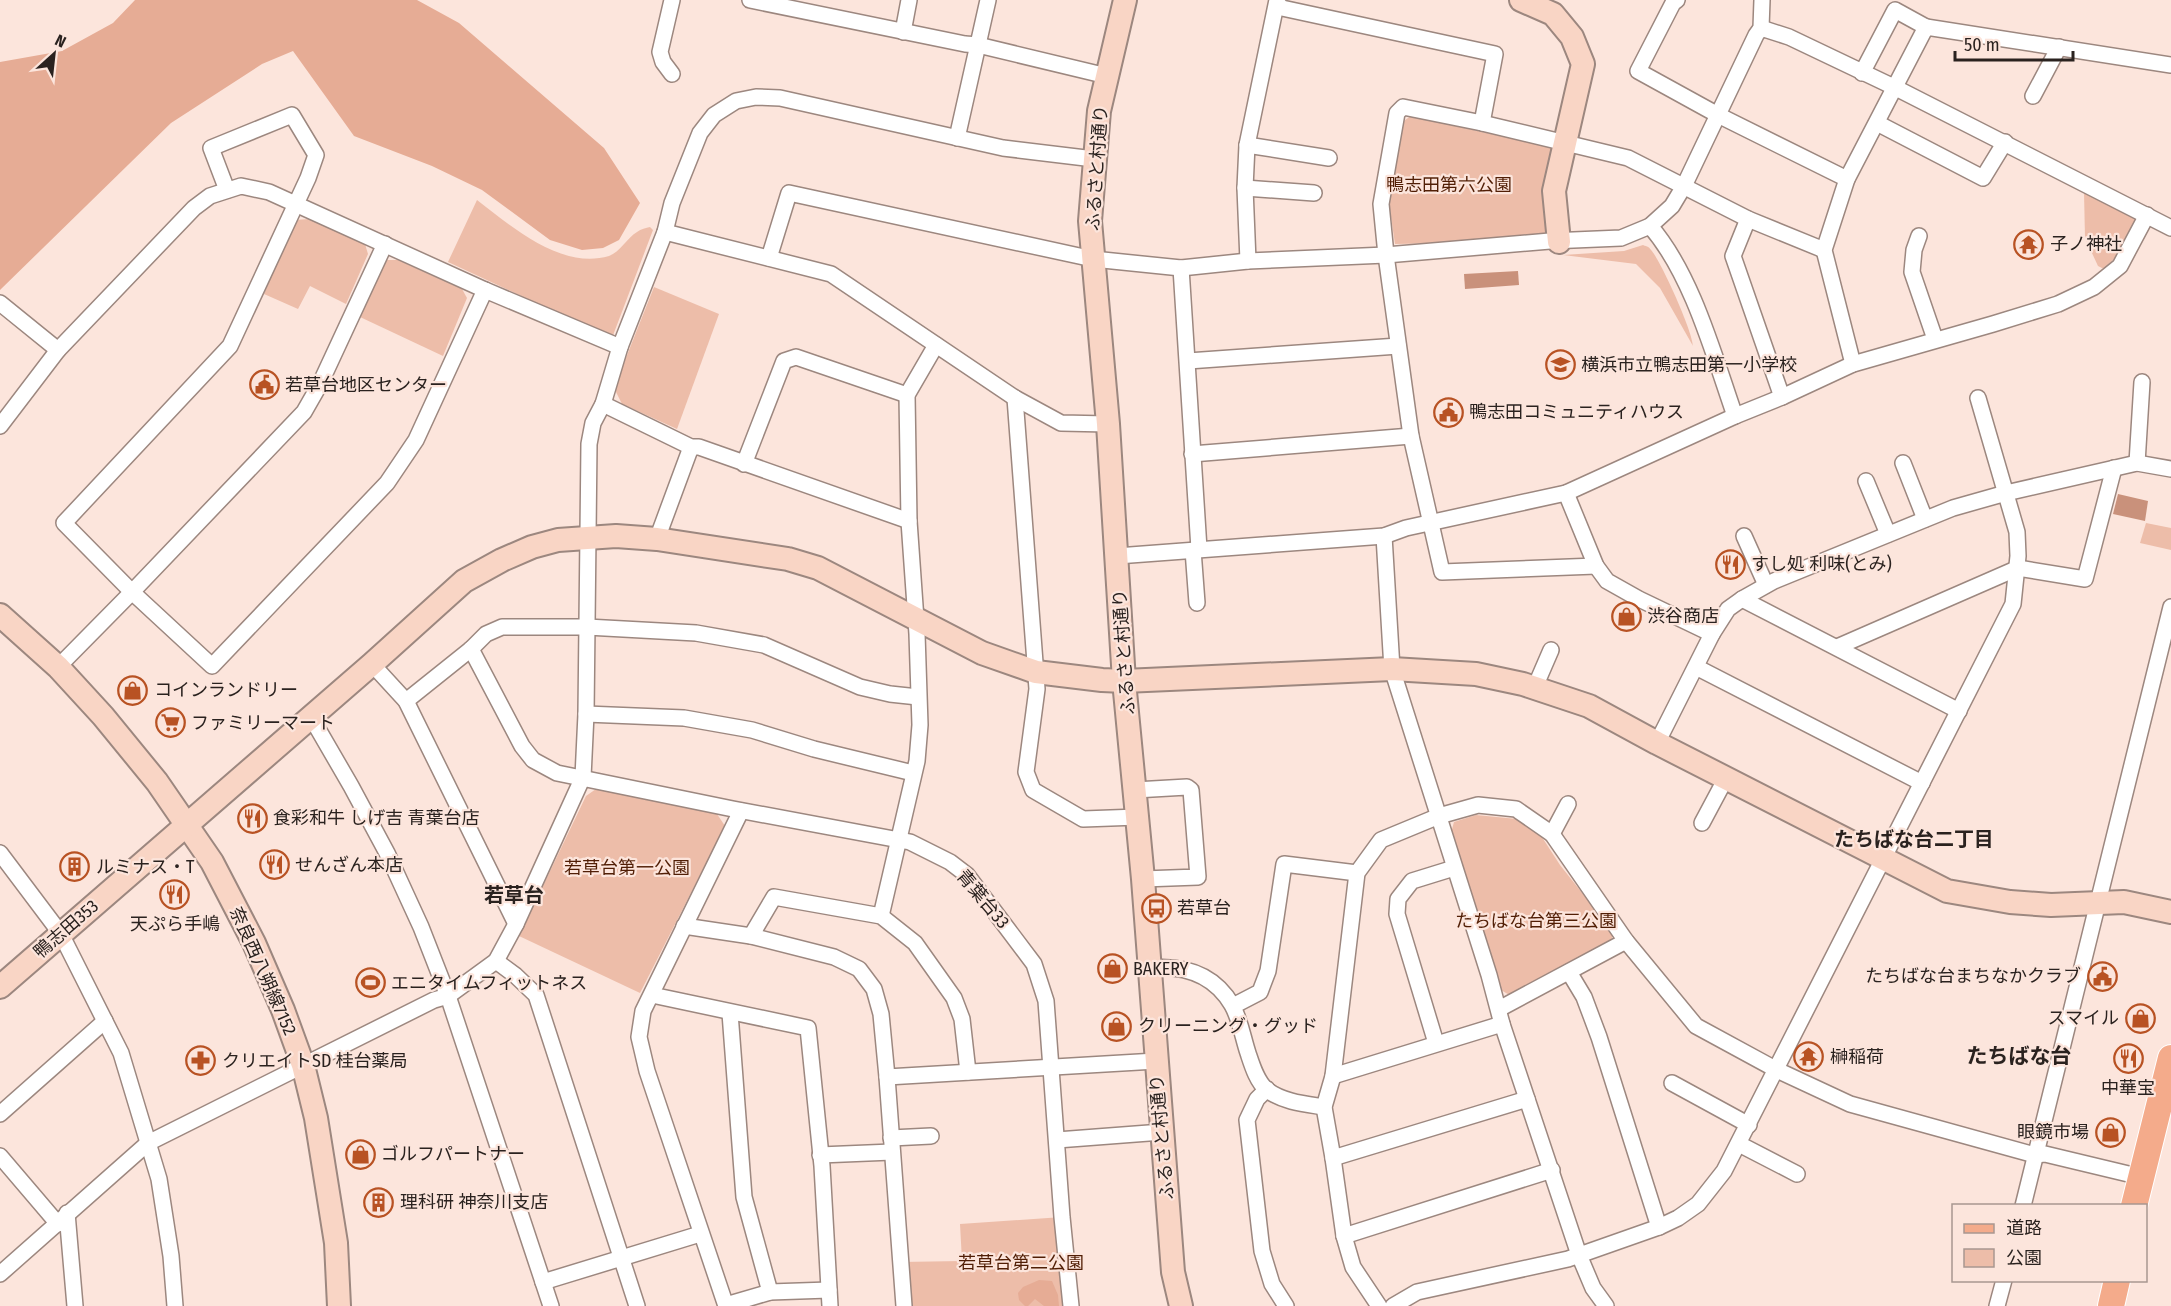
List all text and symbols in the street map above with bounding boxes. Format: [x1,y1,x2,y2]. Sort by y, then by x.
north arrow [24,24,84,84]
scale bar [1955,24,2074,62]
text: N [52,30,69,52]
text: 50 m [1964,34,2000,56]
street label: ふるさと村通り [1082,104,1112,232]
park label: 鴨志田第六公園 [1386,174,1512,196]
temple icon: 子ノ神社 [2013,228,2045,260]
place label: 子ノ神社 [2050,233,2122,255]
school or university icon: 横浜市立鴨志田第一小学校 [1544,349,1576,381]
place label: 横浜市立鴨志田第一小学校 [1581,354,1797,376]
public building icon: 若草台地区センター [248,369,280,401]
place label: 若草台地区センター [285,374,447,396]
public building icon: 鴨志田コミュニティハウス [1432,396,1464,428]
place label: 鴨志田コミュニティハウス [1469,401,1684,423]
restaurant icon: すし処 利味(とみ) [1714,548,1746,580]
place label: すし処 利味(とみ) [1751,553,1892,575]
street label: ふるさと村通り [1109,588,1139,716]
shop icon: 渋谷商店 [1610,600,1642,632]
place label: 渋谷商店 [1647,605,1719,627]
shop icon: コインランドリー [117,674,149,706]
place label: コインランドリー [154,679,298,701]
supermarket icon: ファミリーマート [154,707,186,739]
place label: ファミリーマート [191,712,335,734]
restaurant icon: 食彩和牛 しげ吉 青葉台店 [236,802,268,834]
place label: 食彩和牛 しげ吉 青葉台店 [273,807,479,829]
district label: たちばな台二丁目 [1834,827,1994,851]
restaurant icon: せんざん本店 [258,849,290,881]
building icon: ルミナス・T [59,851,91,883]
place label: せんざん本店 [295,854,403,876]
place label: ルミナス・T [96,856,195,878]
park label: 若草台第一公園 [564,857,690,879]
street label: 青葉台33 [952,865,1014,933]
restaurant icon: 天ぷら手嶋 [159,879,191,911]
district label: 若草台 [484,883,544,907]
bus stop icon: 若草台 [1140,892,1172,924]
street label: 鴨志田353 [29,895,103,963]
place label: 若草台 [1177,897,1231,919]
street label: 奈良西八朔線7152 [225,903,301,1039]
park label: たちばな台第三公園 [1455,910,1617,932]
place label: 天ぷら手嶋 [130,913,220,935]
shop icon: BAKERY [1096,953,1128,985]
place label: BAKERY [1133,958,1189,980]
public building icon: たちばな台まちなかクラブ [2086,960,2118,992]
place label: たちばな台まちなかクラブ [1865,965,2081,987]
sports icon: エニタイムフィットネス [354,967,386,999]
place label: エニタイムフィットネス [391,972,587,994]
shop icon: スマイル [2124,1002,2156,1034]
place label: スマイル [2048,1007,2119,1029]
shop icon: クリーニング・グッド [1101,1010,1133,1042]
place label: クリーニング・グッド [1138,1015,1318,1037]
temple icon: 榊稲荷 [1793,1041,1825,1073]
district label: たちばな台 [1967,1043,2072,1069]
restaurant icon: 中華宝 [2112,1043,2144,1075]
pharmacy icon: クリエイトSD 桂台薬局 [185,1045,217,1077]
place label: 榊稲荷 [1830,1046,1884,1068]
place label: クリエイトSD 桂台薬局 [222,1050,408,1072]
street label: ふるさと村通り [1146,1073,1178,1201]
place label: 中華宝 [2101,1077,2155,1099]
shop icon: 眼鏡市場 [2094,1116,2126,1148]
place label: 眼鏡市場 [2017,1121,2089,1143]
shop icon: ゴルフパートナー [344,1138,376,1170]
place label: ゴルフパートナー [381,1143,525,1165]
building icon: 理科研 神奈川支店 [363,1186,395,1218]
place label: 理科研 神奈川支店 [400,1191,548,1213]
legend [1952,1204,2147,1282]
text: 道路 [2006,1217,2042,1239]
text: 公園 [2006,1247,2042,1269]
park label: 若草台第二公園 [958,1252,1084,1274]

